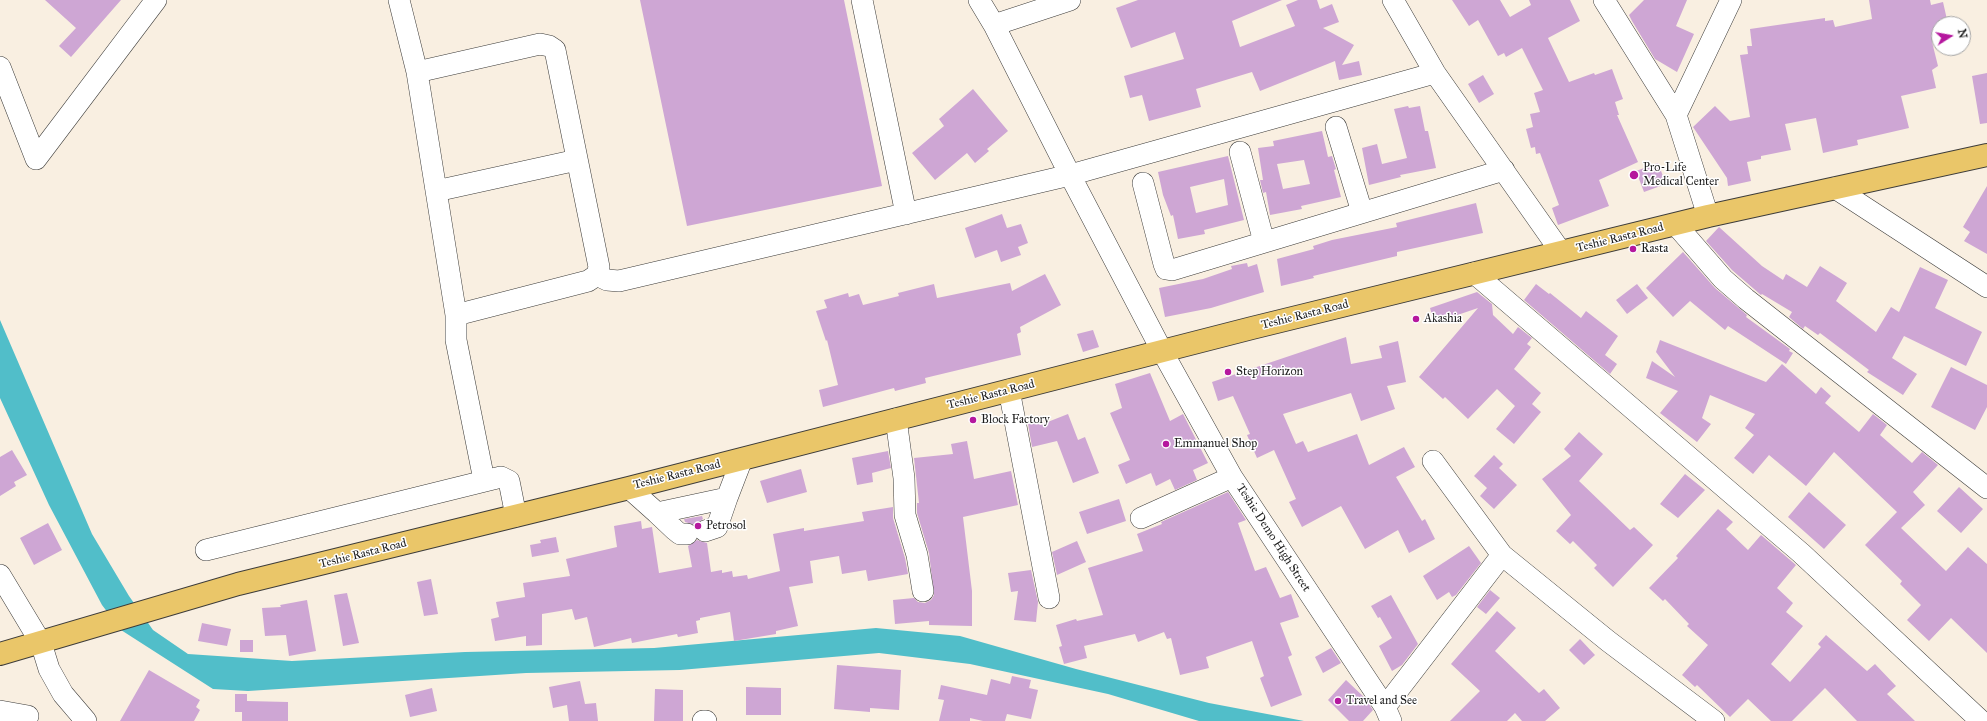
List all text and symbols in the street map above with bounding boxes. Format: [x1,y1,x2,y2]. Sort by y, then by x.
north arrow [1931,16,1971,56]
text: N [1955,28,1970,40]
place label: Pro-Life Medical Center [1643,161,1719,189]
marker: Pro-Life Medical Center [1628,169,1640,181]
street label: Teshie Rasta Road [1575,220,1665,256]
place label: Rasta [1641,242,1668,256]
marker: Rasta [1628,244,1638,254]
street label: Teshie Rasta Road [1260,297,1350,333]
place label: Akashia [1424,312,1462,326]
marker: Akashia [1411,314,1421,324]
place label: Step Horizon [1236,365,1303,379]
marker: Step Horizon [1223,367,1233,377]
street label: Teshie Rasta Road [946,377,1036,413]
place label: Block Factory [981,413,1050,427]
marker: Block Factory [968,415,978,425]
place label: Emmanuel Shop [1174,437,1257,451]
marker: Emmanuel Shop [1161,439,1171,449]
street label: Teshie Rasta Road [632,457,722,493]
street label: Teshie Demo High Street [1233,481,1313,595]
place label: Petrosol [706,519,746,533]
marker: Petrosol [693,521,703,531]
street label: Teshie Rasta Road [318,536,408,572]
place label: Travel and See [1346,694,1417,708]
marker: Travel and See [1333,696,1343,706]

